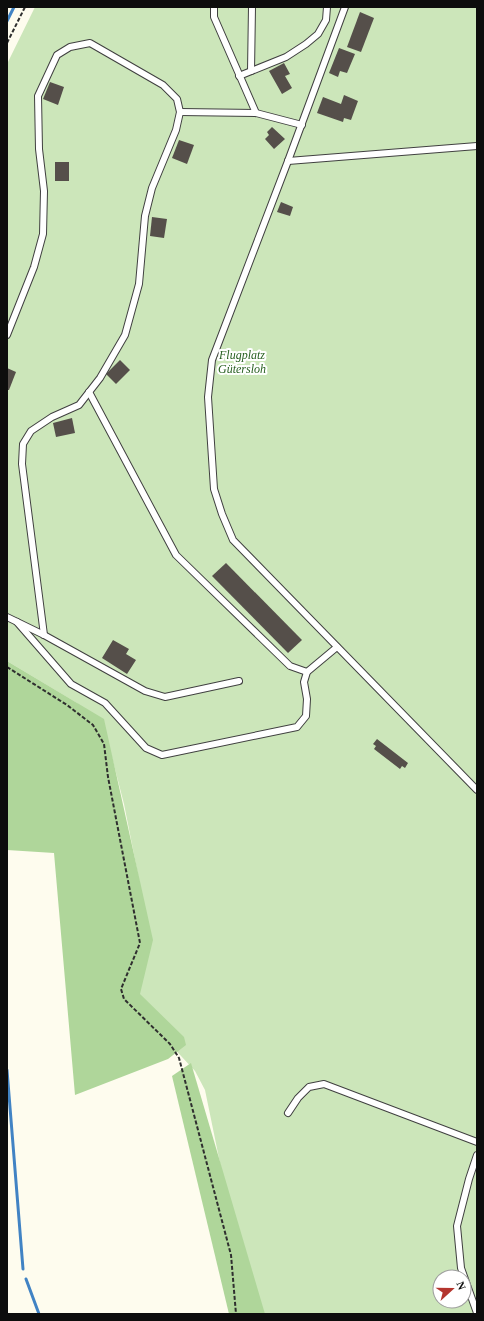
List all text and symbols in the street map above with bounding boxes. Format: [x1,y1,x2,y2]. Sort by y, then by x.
park label: Flugplatz Gütersloh [218,348,266,376]
north arrow [432,1269,472,1309]
text: N [454,1280,468,1291]

